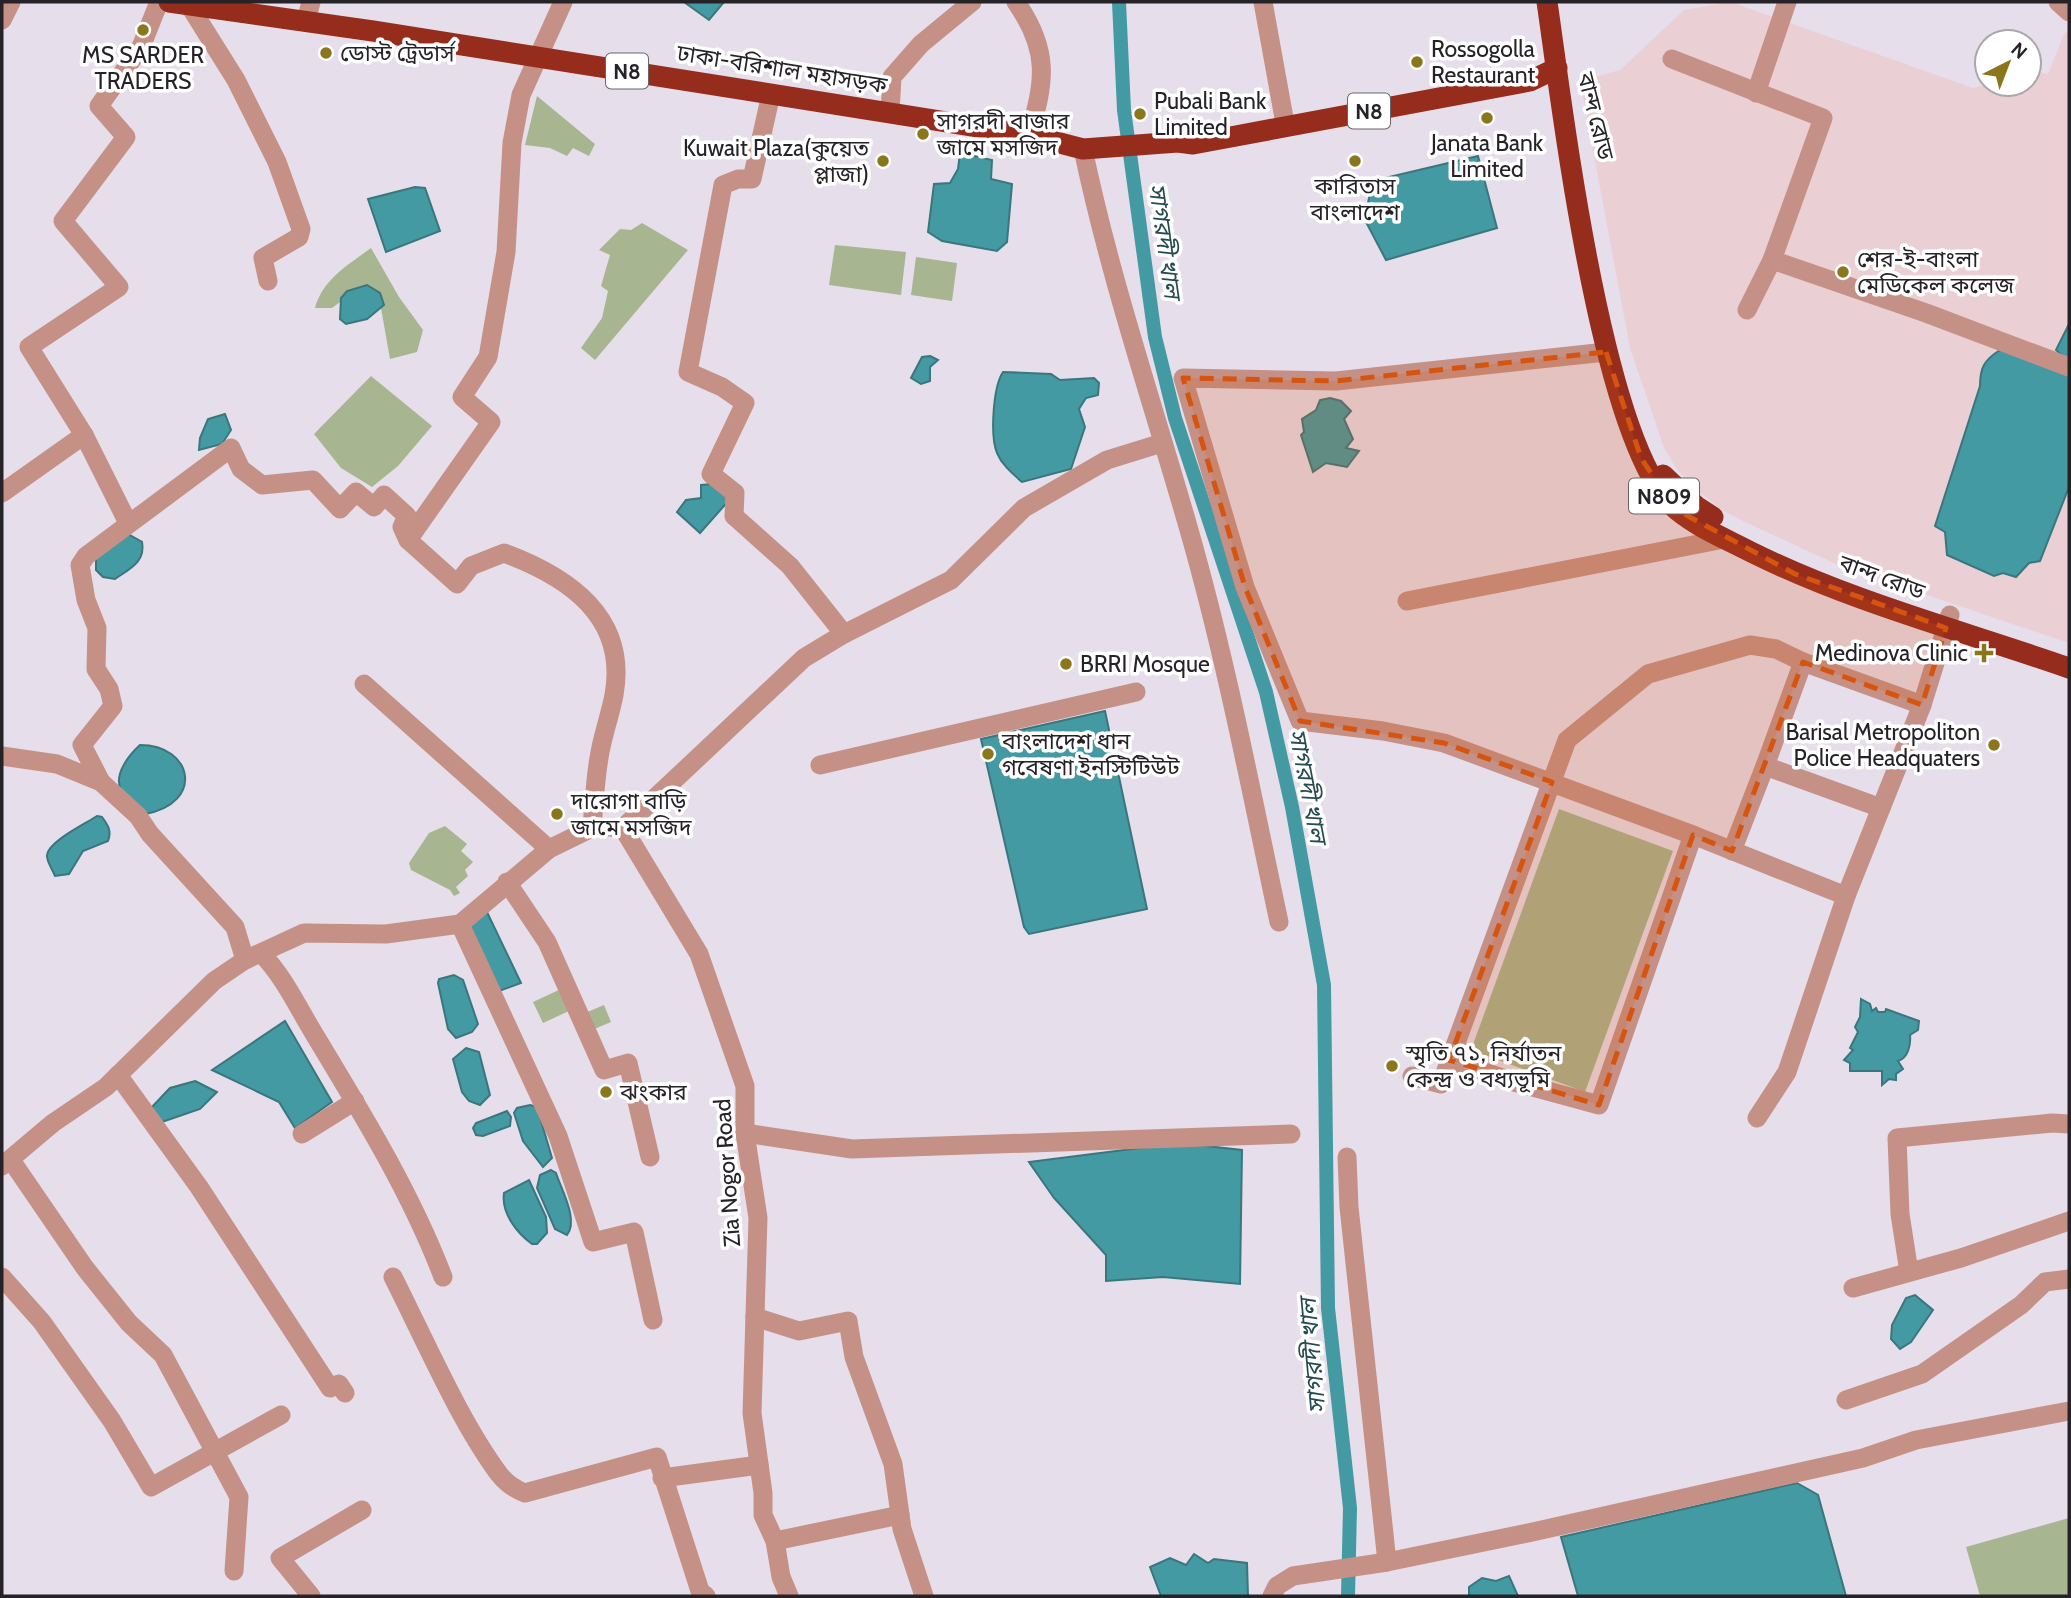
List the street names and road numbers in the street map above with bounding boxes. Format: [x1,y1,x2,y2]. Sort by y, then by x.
street label: ঢাকা-বরিশাল মহাসড়ক [674,38,889,99]
road number: N8 [606,54,648,88]
street label: বান্দ রোড [1571,68,1621,163]
road number: N8 [1348,94,1390,128]
road number: N809 [1629,478,1699,514]
street label: বান্দ রোড [1834,548,1929,606]
street label: Zia Nogor Road [708,1098,746,1248]

